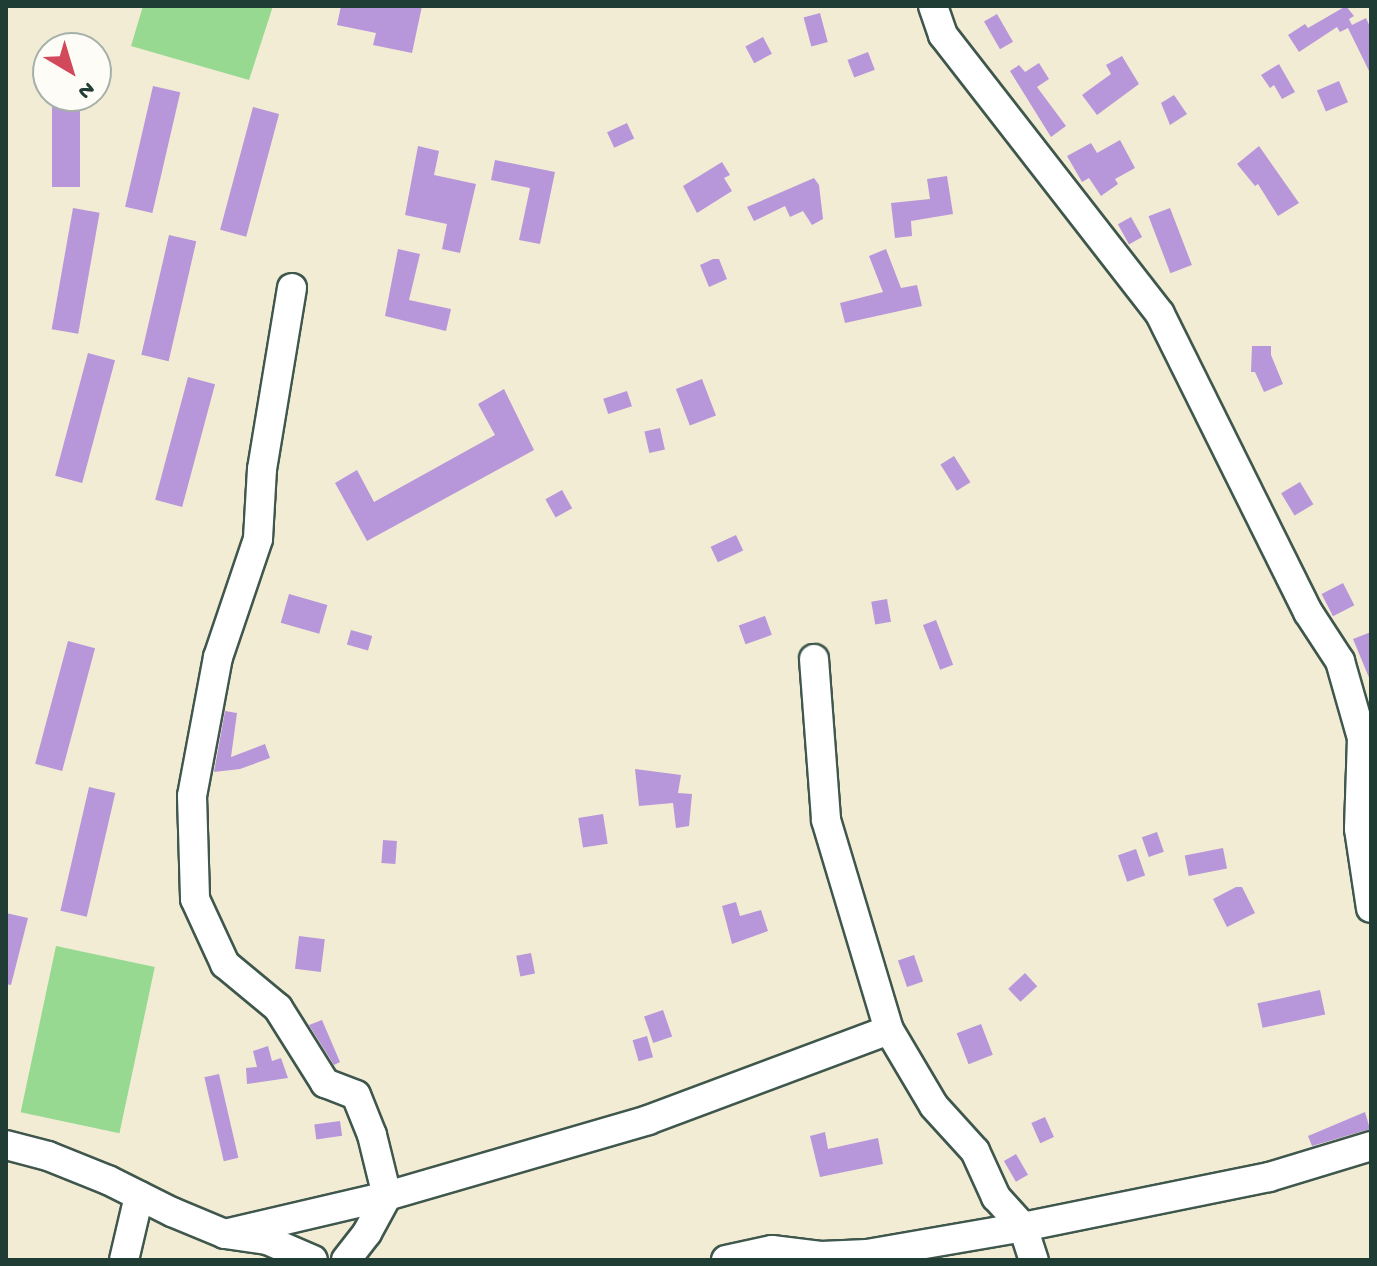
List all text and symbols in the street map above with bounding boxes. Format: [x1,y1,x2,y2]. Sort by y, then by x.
north arrow [32,32,112,112]
text: N [72,75,99,104]

